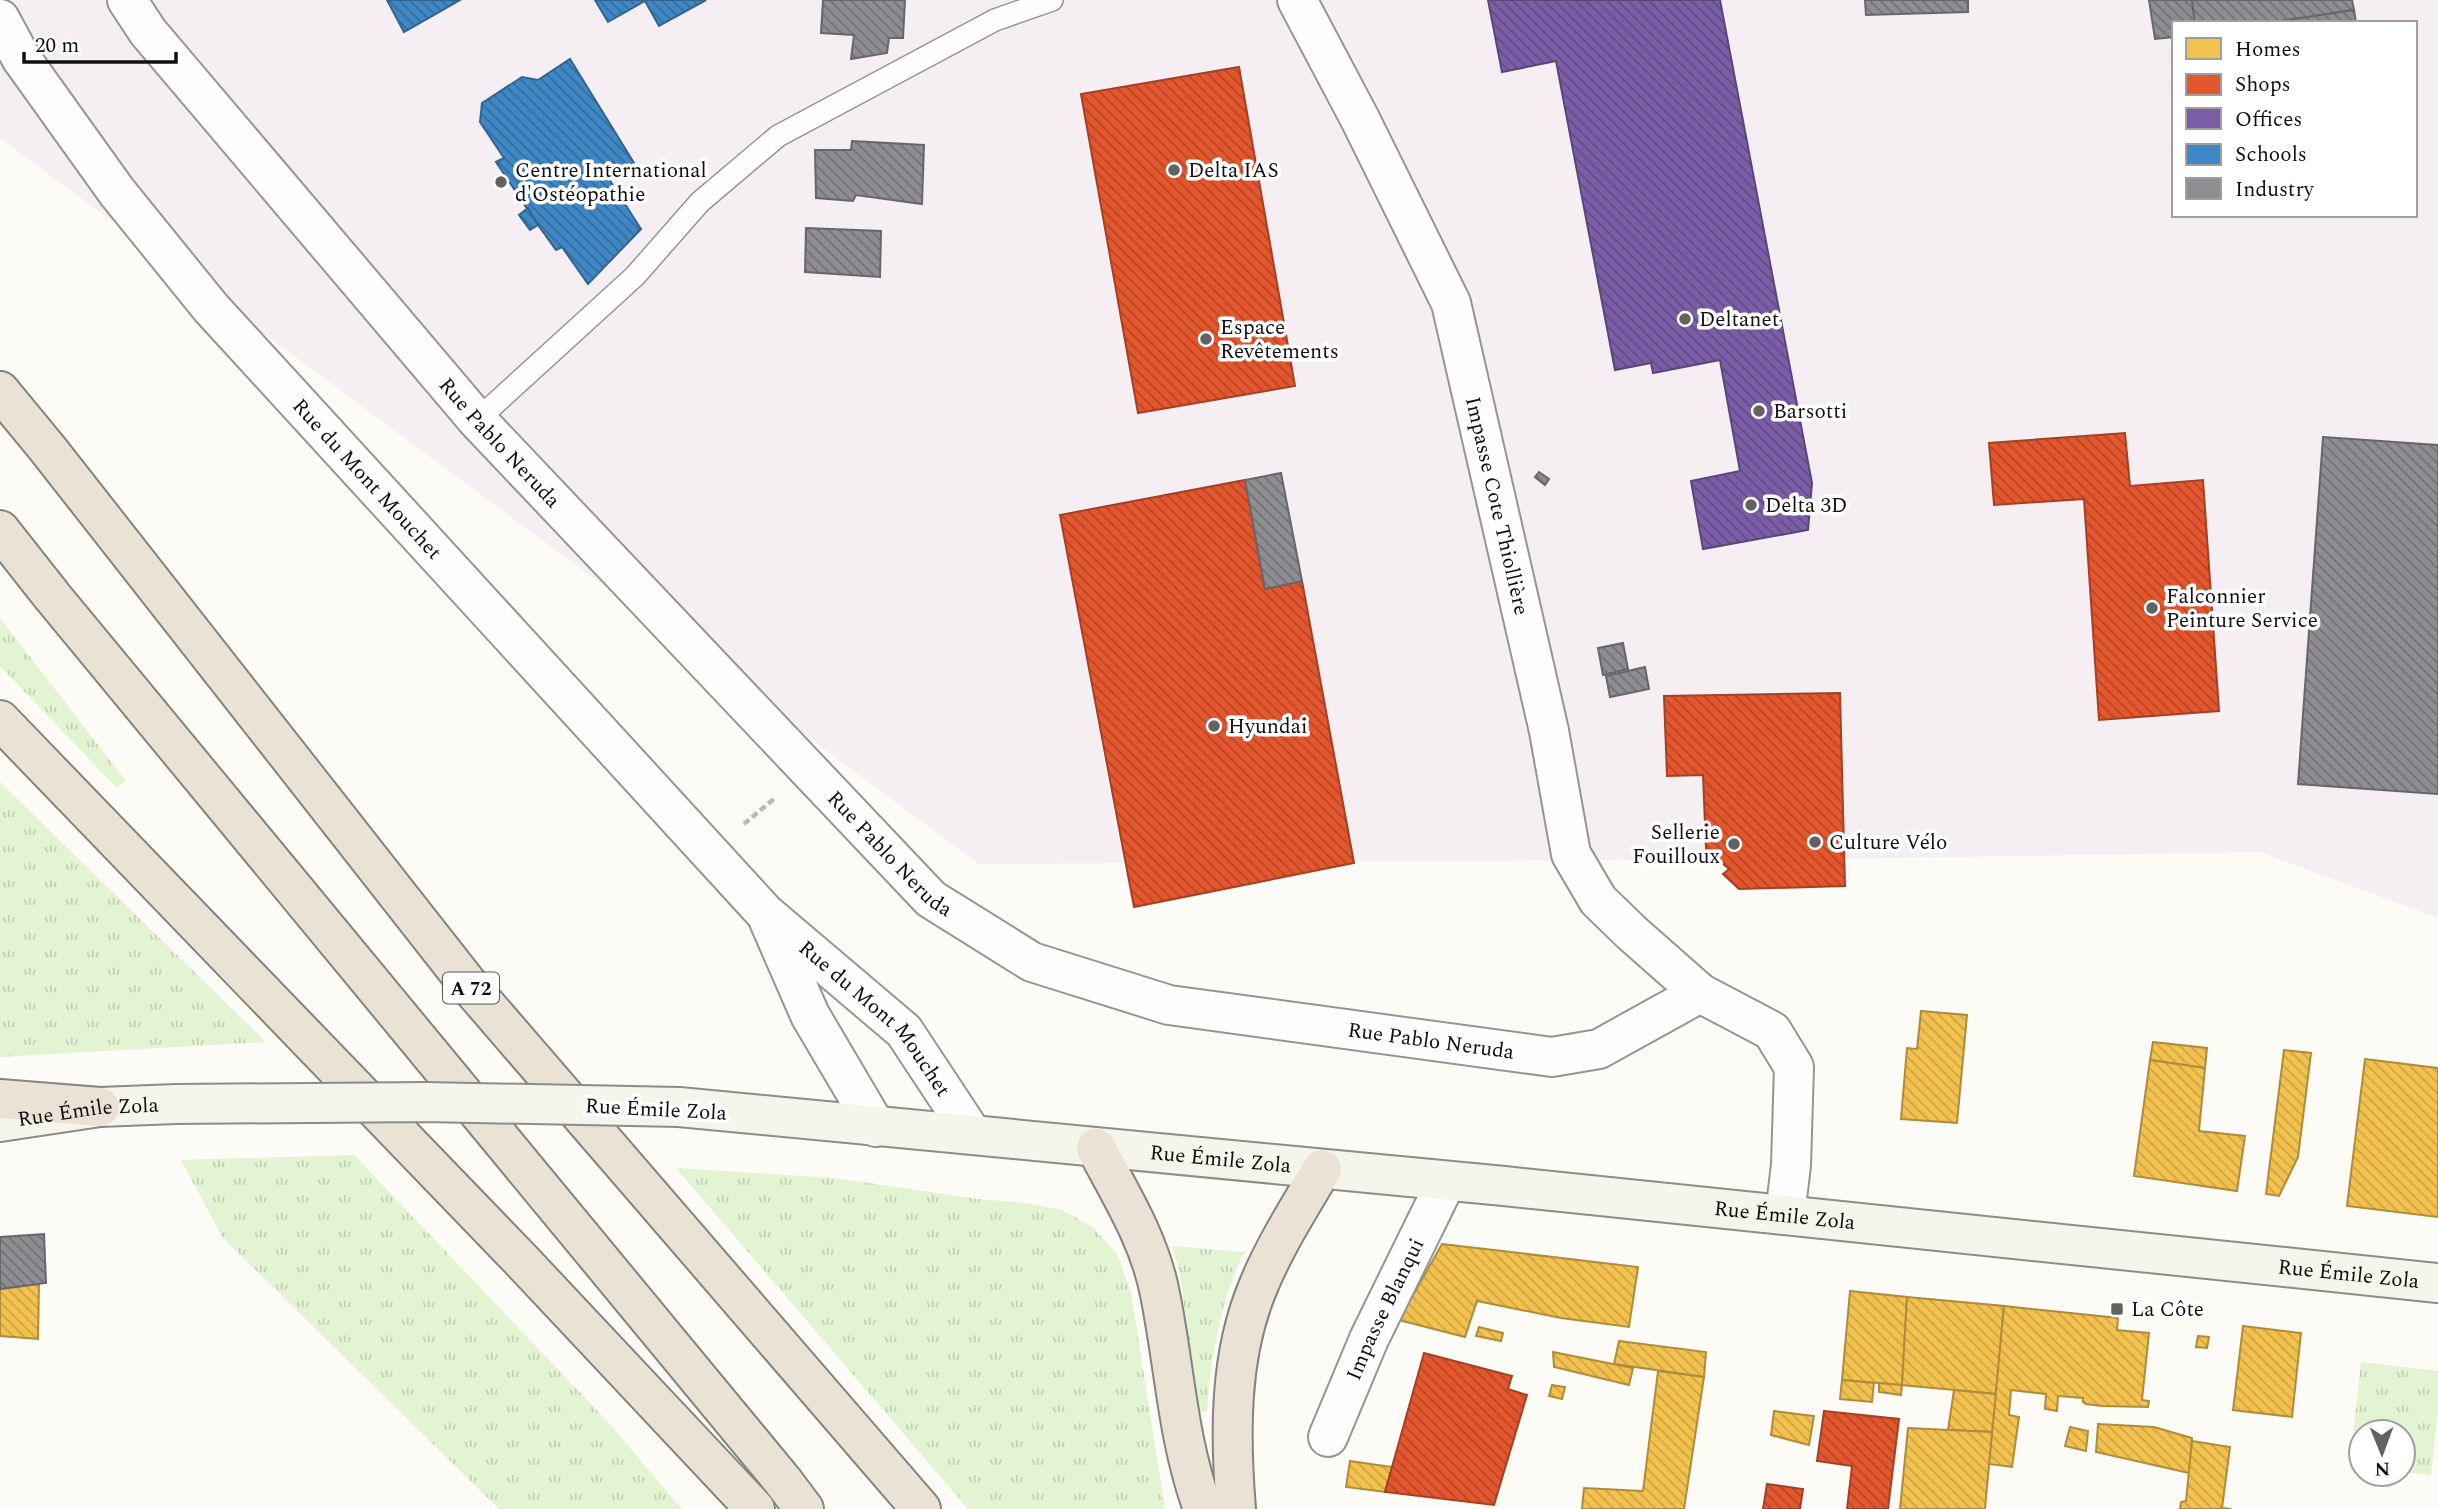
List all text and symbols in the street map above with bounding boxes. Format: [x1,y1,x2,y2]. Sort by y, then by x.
scale bar [24,21,177,65]
legend [2172,21,2417,217]
text: 20 m [35,30,79,62]
text: Homes [2235,34,2301,66]
text: Shops [2235,69,2291,101]
text: Offices [2235,104,2302,136]
text: Schools [2235,139,2307,171]
place label: Centre International d'Ostéopathie [515,155,707,211]
place label: Delta IAS [1188,155,1279,187]
marker: Delta IAS [1166,162,1182,178]
marker: Centre International d'Ostéopathie [493,174,509,190]
text: Industry [2235,174,2315,206]
place label: Deltanet [1699,304,1779,336]
marker: Deltanet [1677,311,1693,327]
place label: Espace Revêtements [1220,312,1339,368]
marker: Espace Revêtements [1198,331,1214,347]
street label: Rue Pablo Neruda [430,371,568,516]
street label: Rue du Mont Mouchet [284,391,449,567]
street label: Impasse Cote Thiollière [1456,394,1537,618]
place label: Barsotti [1773,396,1847,428]
marker: Barsotti [1751,403,1767,419]
place label: Delta 3D [1765,490,1847,522]
marker: Delta 3D [1743,497,1759,513]
place label: Falconnier Peinture Service [2166,581,2318,637]
marker: Falconnier Peinture Service [2144,600,2160,616]
place label: Hyundai [1228,711,1308,743]
marker: Hyundai [1206,718,1222,734]
street label: Rue Pablo Neruda [819,784,959,926]
place label: Sellerie Fouilloux [1632,817,1720,873]
place label: Culture Vélo [1829,827,1947,859]
marker: Culture Vélo [1807,834,1823,850]
marker: Sellerie Fouilloux [1726,836,1742,852]
street label: Rue du Mont Mouchet [791,933,958,1103]
road number: A 72 [443,972,499,1004]
street label: Rue Pablo Neruda [1346,1014,1517,1069]
street label: Rue Émile Zola [16,1090,160,1136]
street label: Rue Émile Zola [584,1090,728,1130]
street label: Rue Émile Zola [1148,1137,1293,1183]
street label: Rue Émile Zola [1712,1193,1858,1239]
street label: Impasse Blanqui [1338,1233,1433,1386]
street label: Rue Émile Zola [2276,1251,2422,1298]
place label: La Côte [2131,1294,2204,1326]
marker: La Côte [2109,1301,2125,1317]
north arrow [2347,1418,2417,1488]
text: N [2374,1454,2390,1483]

